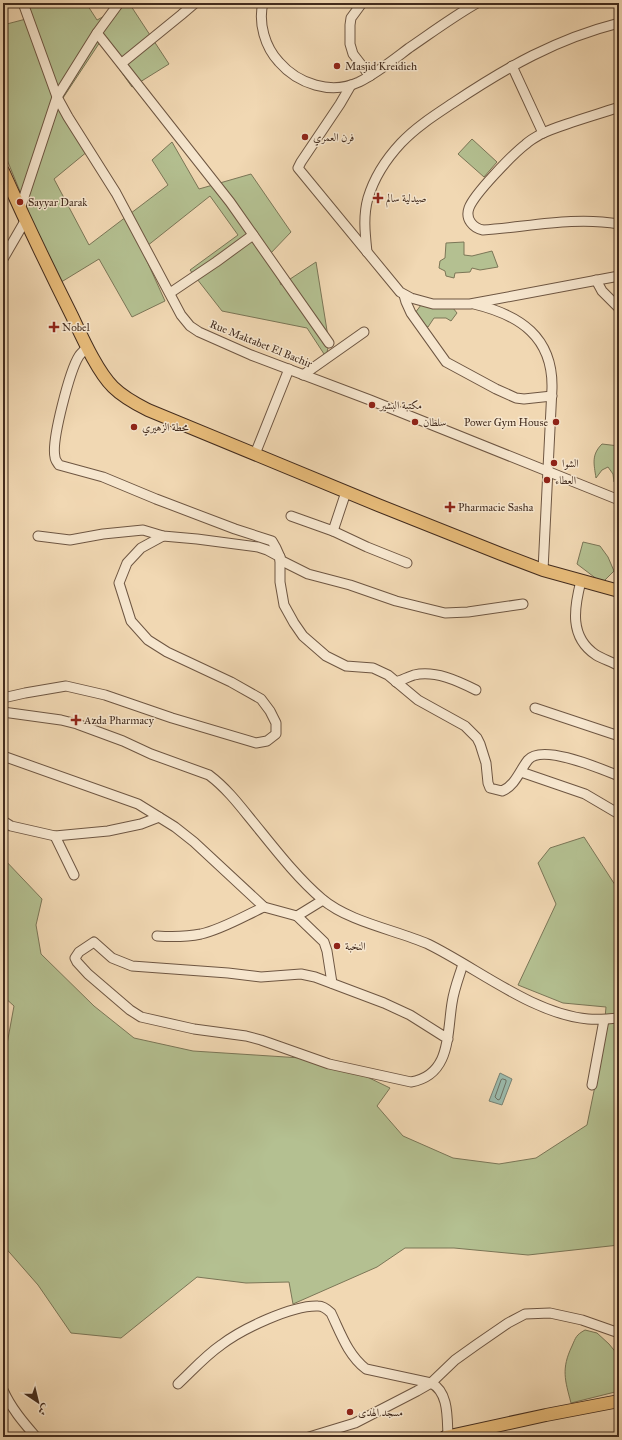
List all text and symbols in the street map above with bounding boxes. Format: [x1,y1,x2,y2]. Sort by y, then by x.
place label: Masjid Kreidieh [345,60,417,73]
marker: Masjid Kreidieh [332,61,342,71]
place label: فرن العمري [313,131,354,146]
marker: فرن العمري [300,132,310,142]
place label: صيدلية سالم [386,192,427,208]
marker: صيدلية سالم [373,193,383,203]
place label: Sayyar Darak [28,196,88,209]
marker: Sayyar Darak [15,197,25,207]
street label: Rue Maktabet El Bachir [208,318,315,371]
place label: Nobel [62,321,90,334]
marker: Nobel [49,322,59,332]
place label: مكتبة البشير [379,399,422,412]
marker: مكتبة البشير [367,400,377,410]
place label: سلطان [423,416,446,429]
place label: Power Gym House [464,416,548,429]
marker: سلطان [410,417,420,427]
marker: Power Gym House [551,417,561,427]
place label: محطة الزهيري [142,421,189,436]
marker: محطة الزهيري [129,422,139,432]
place label: الشوا [562,457,579,470]
marker: الشوا [549,458,559,468]
place label: العطاء [555,474,576,487]
marker: العطاء [542,475,552,485]
place label: Pharmacie Sasha [458,501,534,514]
marker: Pharmacie Sasha [445,502,455,512]
place label: Azda Pharmacy [83,714,155,727]
marker: Azda Pharmacy [71,715,81,725]
place label: النخبة [345,940,366,953]
marker: النخبة [332,941,342,951]
north arrow [18,1382,58,1422]
text: ش [35,1401,52,1418]
place label: مسجد الهدى [358,1406,403,1419]
marker: مسجد الهدى [345,1407,355,1417]

